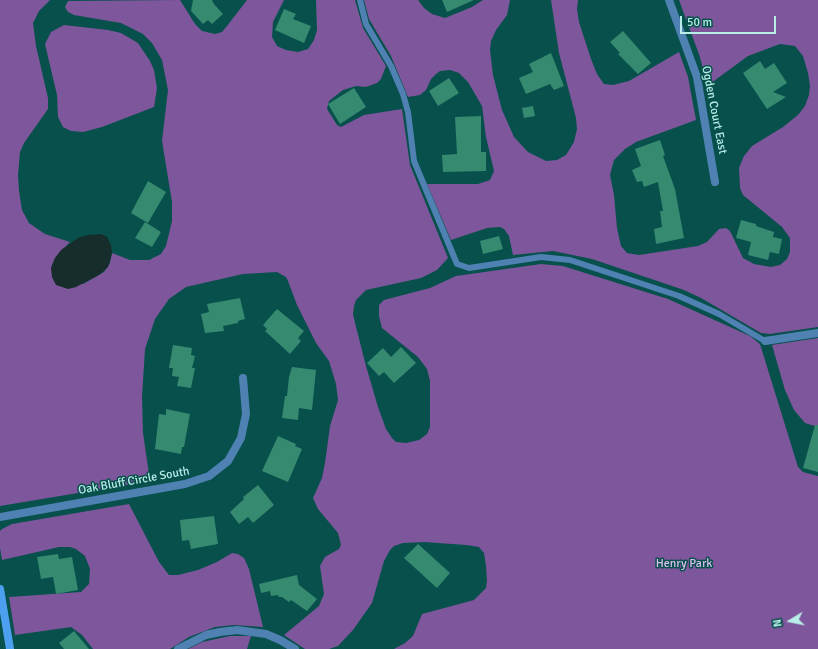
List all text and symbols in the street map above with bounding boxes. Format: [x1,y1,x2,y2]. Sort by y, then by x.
scale bar [682,8,778,34]
text: 50 m [687,15,712,30]
street label: Ogden Court East [698,65,730,155]
street label: Oak Bluff Circle South [77,464,191,498]
park label: Henry Park [656,557,712,571]
north arrow [770,601,810,641]
text: N [771,618,785,628]

